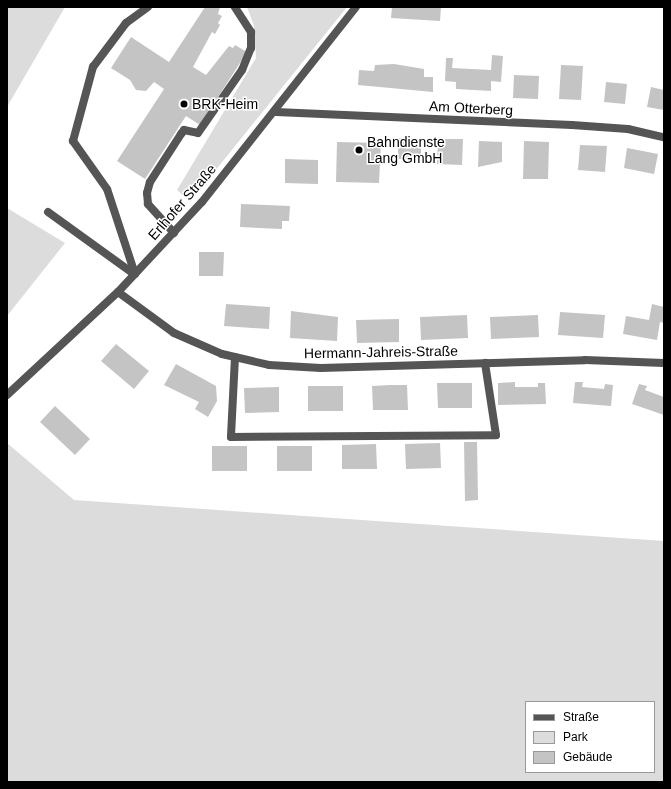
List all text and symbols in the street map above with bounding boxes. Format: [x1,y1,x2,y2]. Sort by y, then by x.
place label: BRK-Heim [192,96,258,112]
street label: Am Otterberg [429,97,513,119]
marker: BRK-Heim [179,99,189,109]
place label: Bahndienste Lang GmbH [367,134,445,166]
marker: Bahndienste Lang GmbH [354,145,364,155]
street label: Erlhofer Straße [145,161,219,243]
street label: Hermann-Jahreis-Straße [304,342,458,362]
legend [525,701,655,773]
text: Straße [563,710,599,724]
text: Park [563,730,588,744]
text: Gebäude [563,750,612,764]

